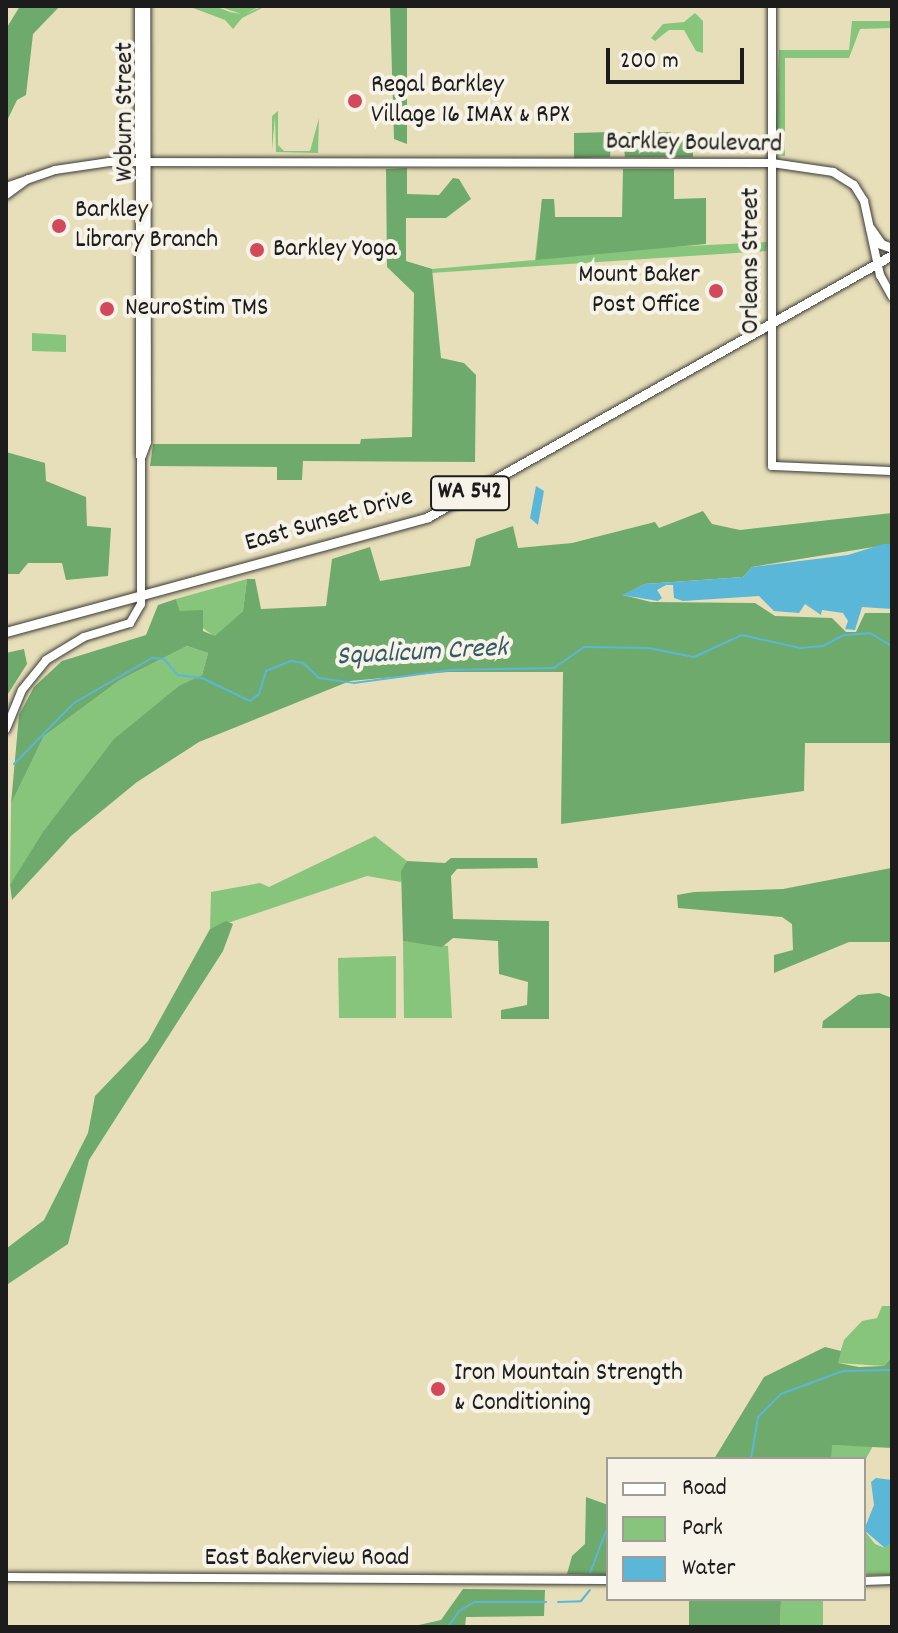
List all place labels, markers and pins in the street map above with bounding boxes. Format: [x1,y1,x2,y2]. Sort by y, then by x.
place label: Regal Barkley Village 16 IMAX & RPX [371,70,570,132]
marker: Regal Barkley Village 16 IMAX & RPX [346,92,364,110]
place label: Barkley Library Branch [75,195,218,256]
marker: Barkley Library Branch [50,217,68,235]
place label: Barkley Yoga [273,234,397,266]
marker: Barkley Yoga [248,241,266,259]
place label: Mount Baker Post Office [578,260,700,322]
marker: Mount Baker Post Office [707,282,725,300]
place label: NeuroStim TMS [125,293,268,325]
marker: NeuroStim TMS [96,298,118,320]
place label: Iron Mountain Strength & Conditioning [454,1358,683,1420]
marker: Iron Mountain Strength & Conditioning [429,1380,447,1398]

